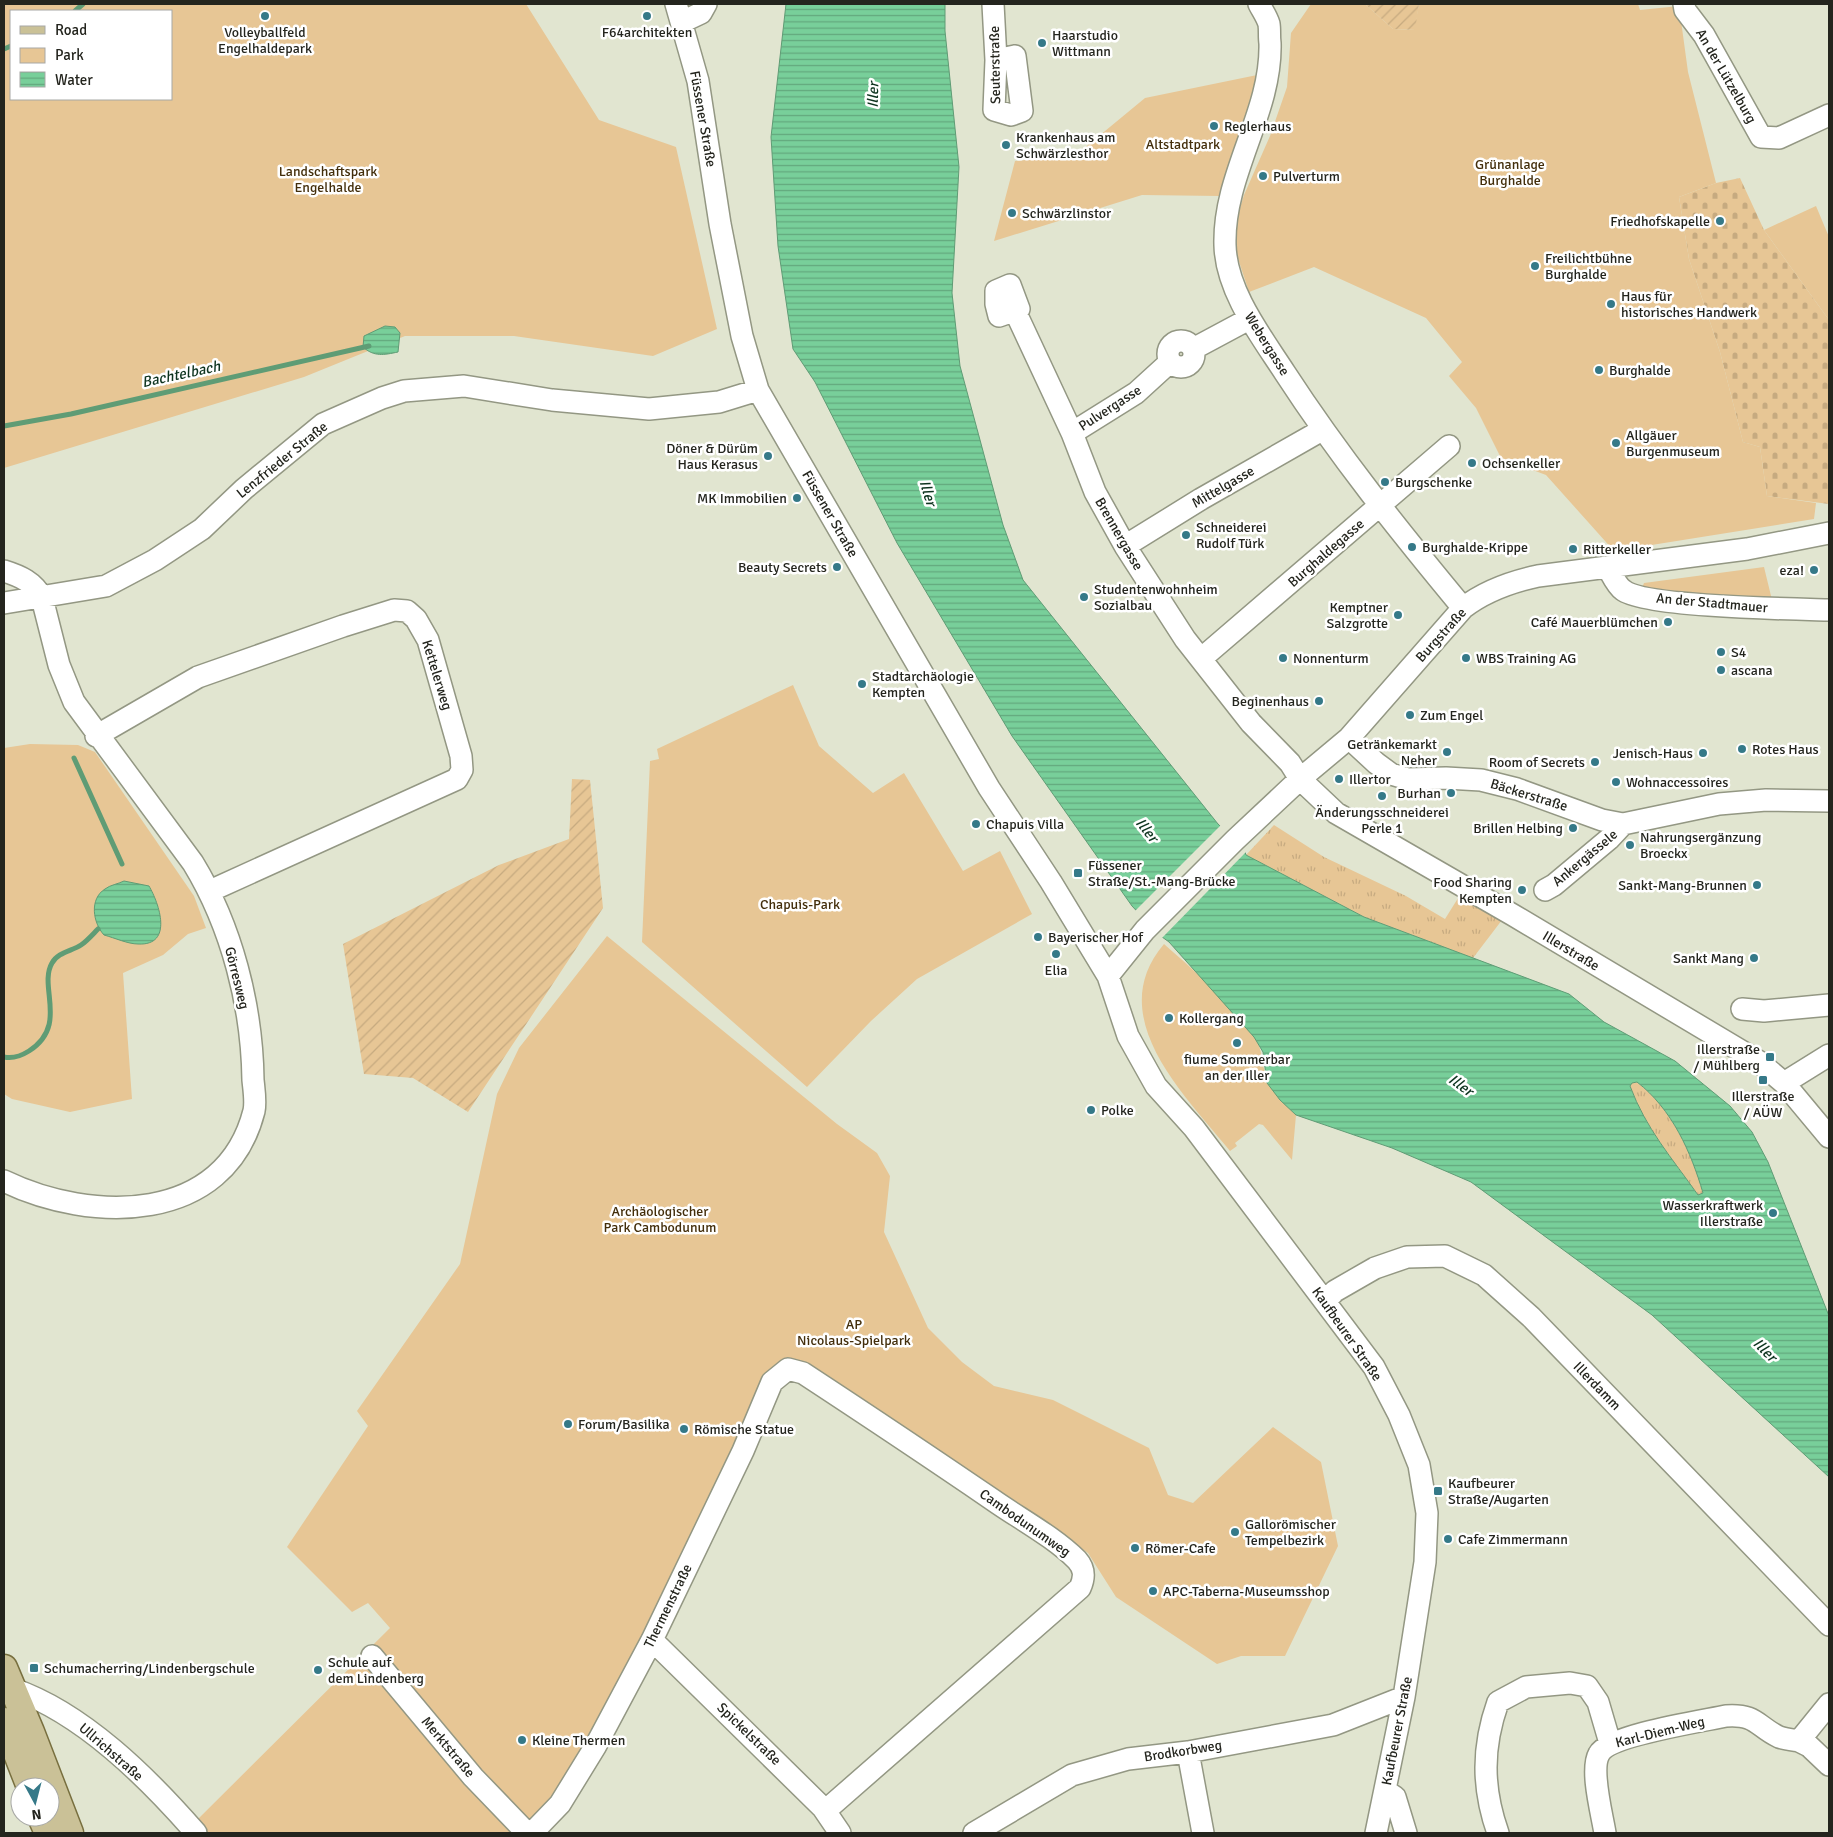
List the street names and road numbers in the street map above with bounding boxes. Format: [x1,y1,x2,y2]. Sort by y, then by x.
street label: Seuterstraße [986,26,1004,104]
street label: An der Lützelburg [1692,26,1760,126]
street label: Füssener Straße [686,70,720,168]
street label: Webergasse [1241,309,1293,379]
street label: Pulvergasse [1075,381,1145,435]
street label: Lenzfrieder Straße [233,418,331,502]
street label: Mittelgasse [1189,462,1257,512]
street label: Füssener Straße [798,468,862,560]
street label: Brennergasse [1091,495,1147,573]
street label: Burghaldegasse [1284,515,1368,591]
street label: An der Stadtmauer [1655,590,1769,616]
street label: Burgstraße [1412,604,1470,666]
street label: Kettelerweg [418,638,456,712]
street label: Bäckerstraße [1488,775,1570,815]
street label: Ankergässele [1549,826,1621,890]
street label: Illerstraße [1540,927,1602,975]
street label: Görresweg [221,945,253,1011]
street label: Kaufbeurer Straße [1308,1284,1386,1384]
street label: Illerdamm [1570,1358,1624,1414]
street label: Cambodunumweg [976,1485,1074,1561]
street label: Thermenstraße [640,1561,696,1651]
street label: Kaufbeurer Straße [1378,1675,1416,1787]
street label: Spickelstraße [713,1699,785,1769]
street label: Merktstraße [418,1713,478,1781]
street label: Karl-Diem-Weg [1614,1713,1706,1751]
street label: Ullrichstraße [75,1719,147,1785]
street label: Brodkorbweg [1143,1736,1223,1766]

